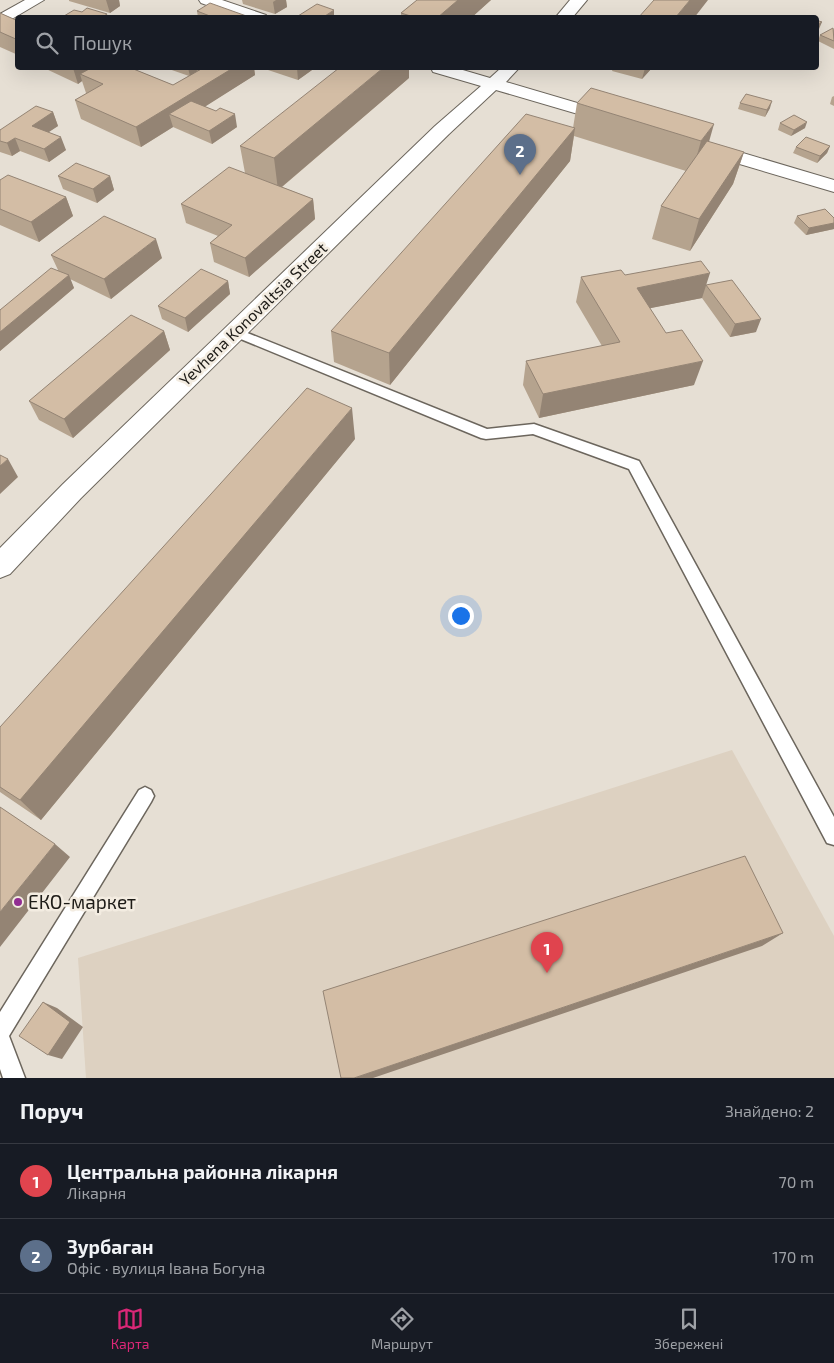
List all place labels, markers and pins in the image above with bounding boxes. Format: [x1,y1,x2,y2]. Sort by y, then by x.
pin: 2 [504,134,536,175]
place label: ЕКО-маркет [28,890,136,913]
marker: ЕКО-маркет [12,896,24,908]
pin: 1 [531,932,563,973]

